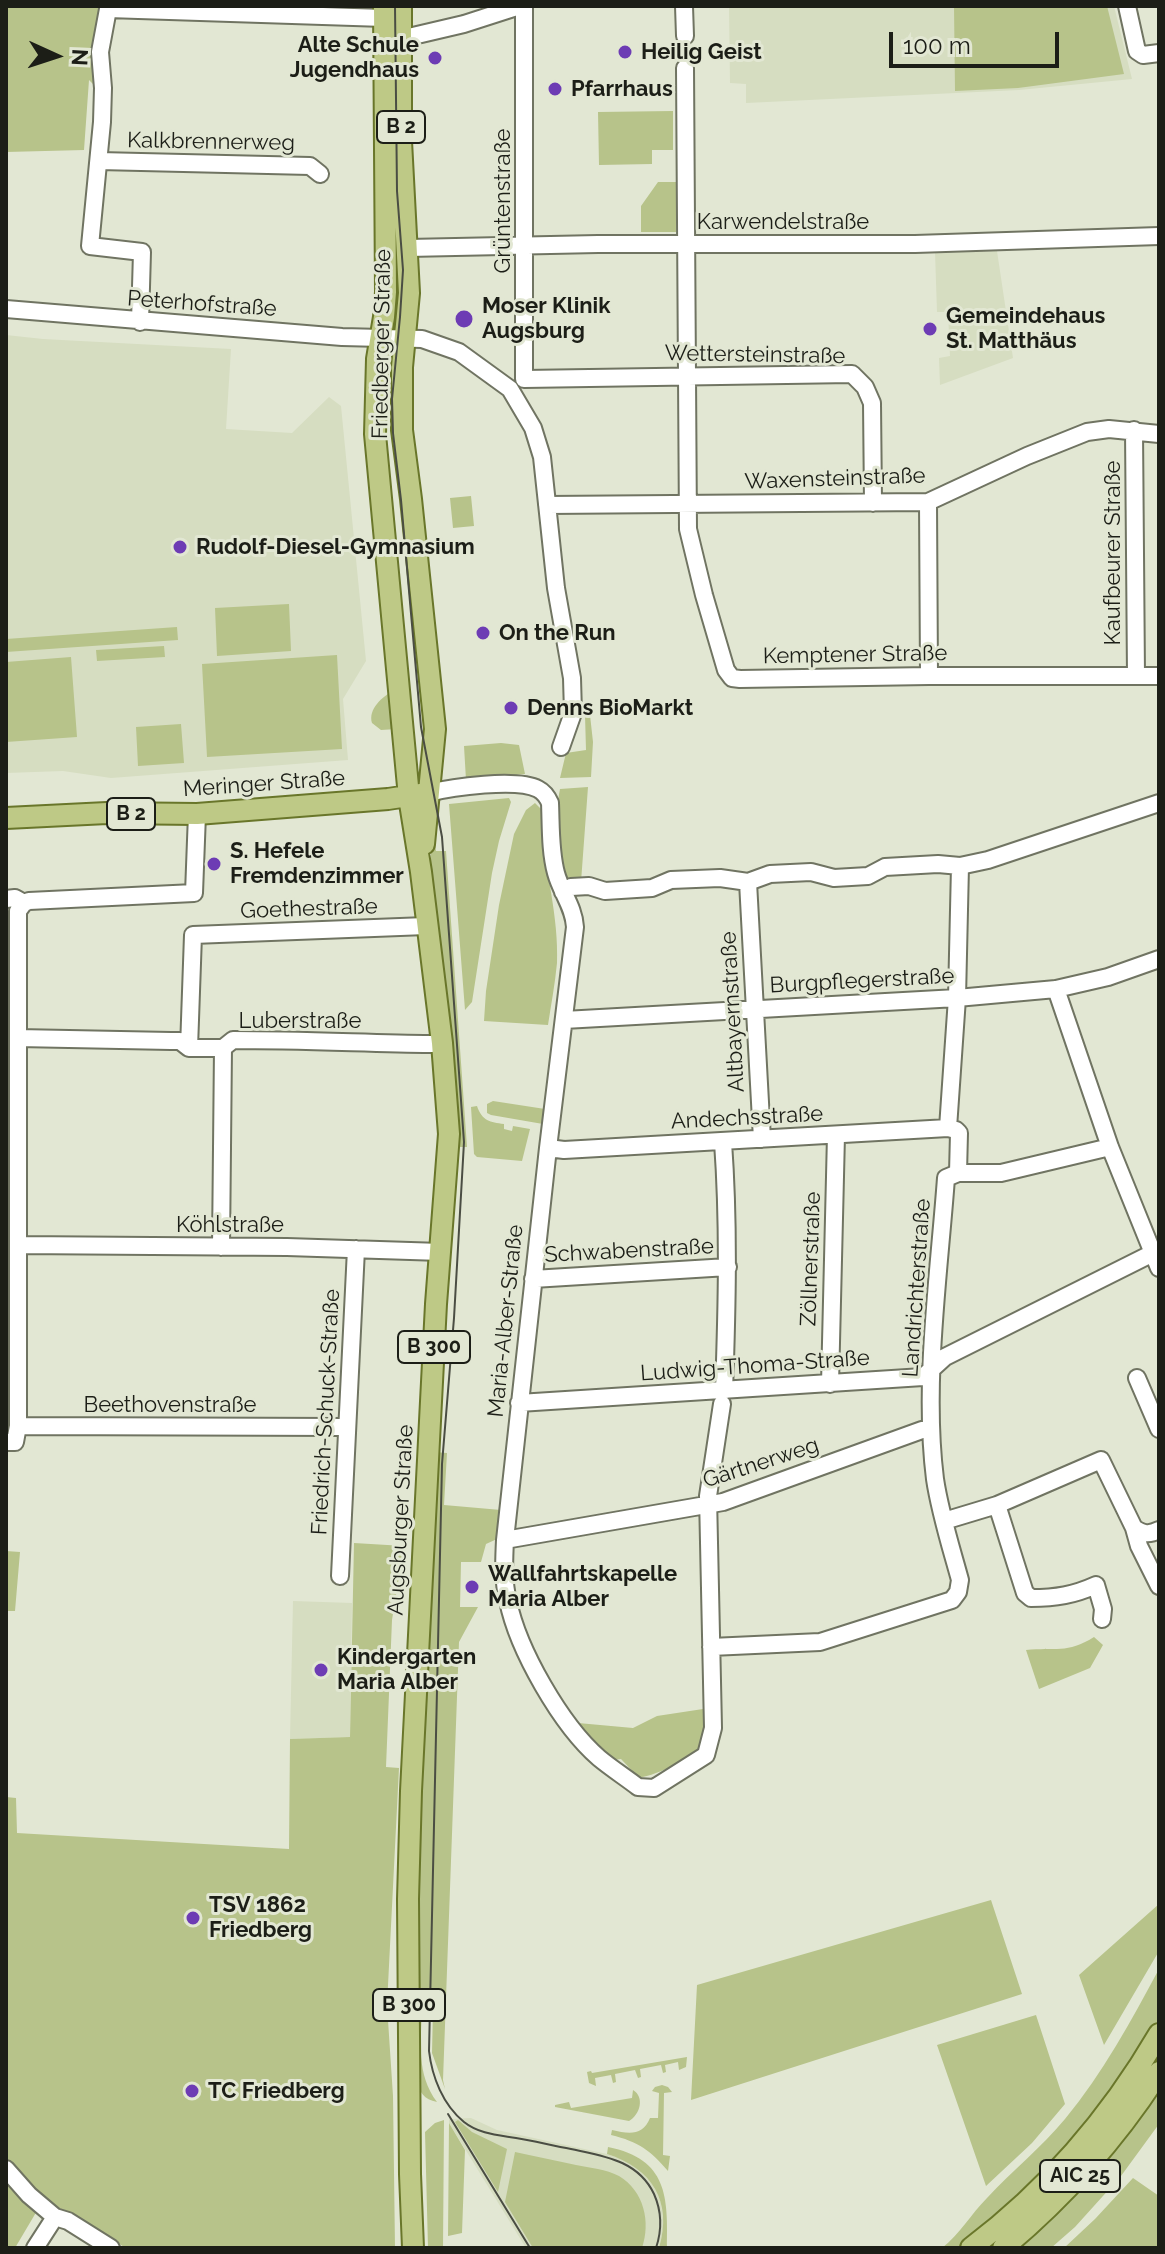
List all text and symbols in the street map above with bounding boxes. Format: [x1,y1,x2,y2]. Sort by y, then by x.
north arrow [16,16,96,96]
scale bar [893,16,1063,66]
text: 100 m [903,31,971,60]
place label: Alte Schule Jugendhaus [290,32,419,84]
place label: Heilig Geist [641,39,762,65]
marker: Heilig Geist [616,43,634,61]
text: N [67,48,93,66]
marker: Alte Schule Jugendhaus [426,49,444,67]
place label: Pfarrhaus [571,76,673,102]
marker: Pfarrhaus [546,80,564,98]
road number: B 2 [377,111,425,143]
street label: Kalkbrennerweg [127,127,295,157]
street label: Grüntenstraße [490,129,516,273]
street label: Karwendelstraße [697,209,869,235]
street label: Friedberger Straße [367,249,397,439]
street label: Peterhofstraße [126,286,278,322]
place label: Moser Klinik Augsburg [482,293,610,344]
place label: Gemeindehaus St. Matthäus [946,303,1105,354]
marker: Moser Klinik Augsburg [453,308,475,330]
marker: Gemeindehaus St. Matthäus [921,320,939,338]
street label: Wettersteinstraße [664,340,846,370]
street label: Kaufbeurer Straße [1100,461,1126,645]
street label: Waxensteinstraße [744,463,926,495]
place label: Rudolf-Diesel-Gymnasium [196,534,475,560]
marker: Rudolf-Diesel-Gymnasium [171,538,189,556]
place label: On the Run [499,620,616,646]
marker: On the Run [474,624,492,642]
street label: Kemptener Straße [763,640,947,670]
place label: Denns BioMarkt [527,695,693,721]
marker: Denns BioMarkt [502,699,520,717]
street label: Meringer Straße [182,765,346,803]
road number: B 2 [107,798,155,830]
place label: S. Hefele Fremdenzimmer [230,838,404,890]
marker: S. Hefele Fremdenzimmer [205,855,223,873]
street label: Goethestraße [240,893,378,925]
street label: Altbayernstraße [716,931,750,1093]
street label: Burgpflegerstraße [769,963,955,999]
street label: Luberstraße [239,1008,361,1034]
street label: Andechsstraße [670,1101,824,1135]
street label: Zöllnerstraße [795,1191,827,1327]
street label: Landrichterstraße [898,1198,936,1378]
street label: Köhlstraße [176,1212,284,1238]
street label: Maria-Alber-Straße [483,1223,529,1419]
street label: Schwabenstraße [544,1233,714,1269]
street label: Friedrich-Schuck-Straße [306,1288,346,1536]
road number: B 300 [398,1331,470,1363]
street label: Ludwig-Thoma-Straße [639,1345,871,1387]
street label: Beethovenstraße [83,1392,257,1418]
street label: Augsburger Straße [383,1424,419,1616]
street label: Gärtnerweg [700,1432,822,1494]
place label: Wallfahrtskapelle Maria Alber [488,1561,677,1612]
marker: Wallfahrtskapelle Maria Alber [463,1578,481,1596]
place label: Kindergarten Maria Alber [337,1644,476,1696]
marker: Kindergarten Maria Alber [312,1661,330,1679]
place label: TSV 1862 Friedberg [209,1892,312,1944]
marker: TSV 1862 Friedberg [184,1909,202,1927]
road number: B 300 [373,1989,445,2021]
place label: TC Friedberg [208,2078,345,2104]
marker: TC Friedberg [183,2082,201,2100]
road number: AIC 25 [1040,2160,1120,2192]

